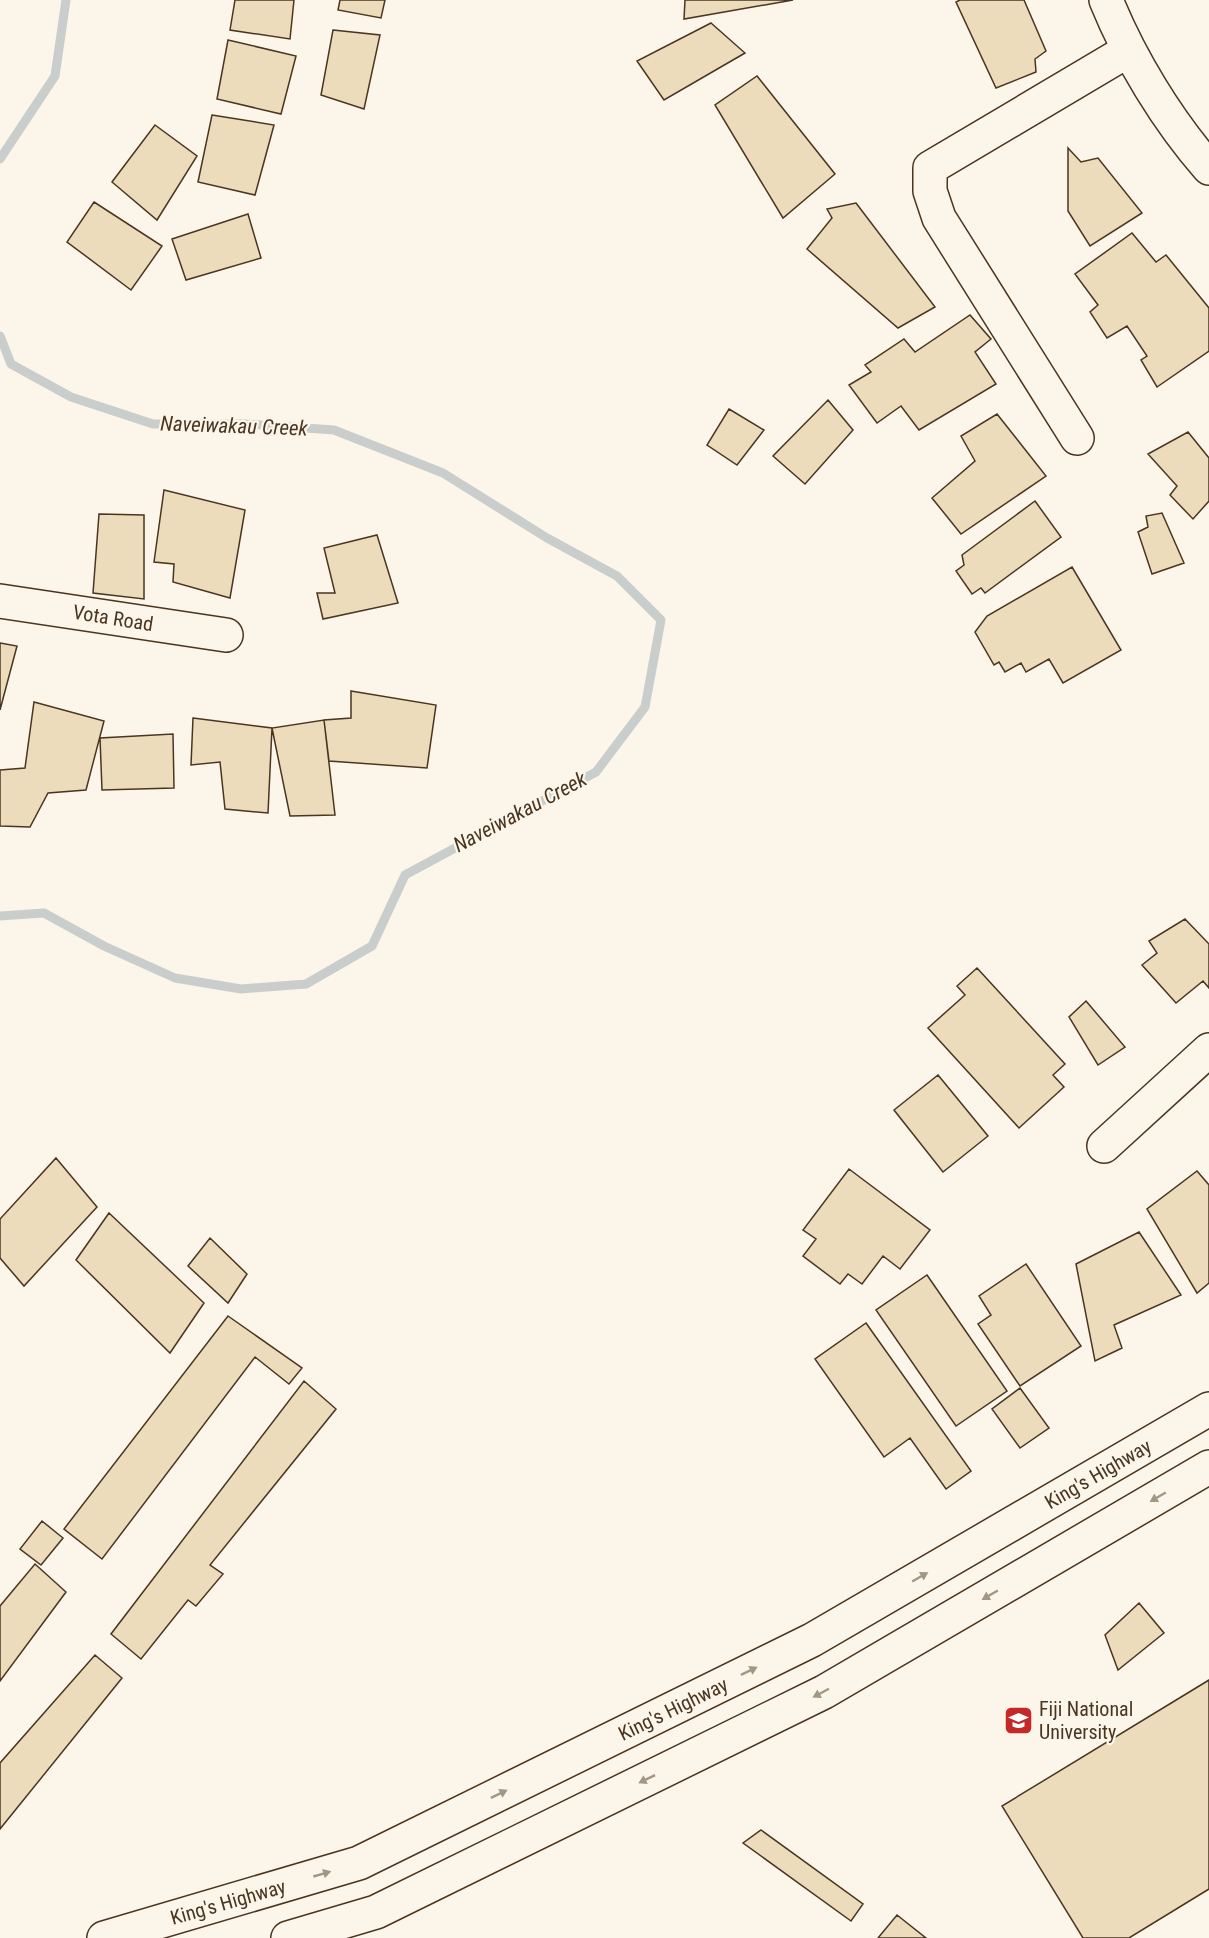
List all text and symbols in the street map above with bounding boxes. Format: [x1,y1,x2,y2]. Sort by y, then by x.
water label: Naveiwakau Creek [160,411,309,441]
street label: Vota Road [71,600,155,636]
water label: Naveiwakau Creek [449,766,591,857]
street label: King's Highway [1041,1434,1155,1514]
one-way arrow [1150,1492,1167,1502]
one-way arrow [912,1572,929,1582]
one-way arrow [982,1590,998,1601]
one-way arrow [741,1666,758,1675]
street label: King's Highway [614,1672,732,1746]
one-way arrow [813,1688,830,1698]
place label: Fiji National University [1039,1697,1133,1744]
school or university icon: Fiji National University [1002,1705,1034,1737]
one-way arrow [638,1775,655,1784]
one-way arrow [491,1789,508,1799]
one-way arrow [313,1869,331,1878]
street label: King's Highway [168,1874,288,1930]

